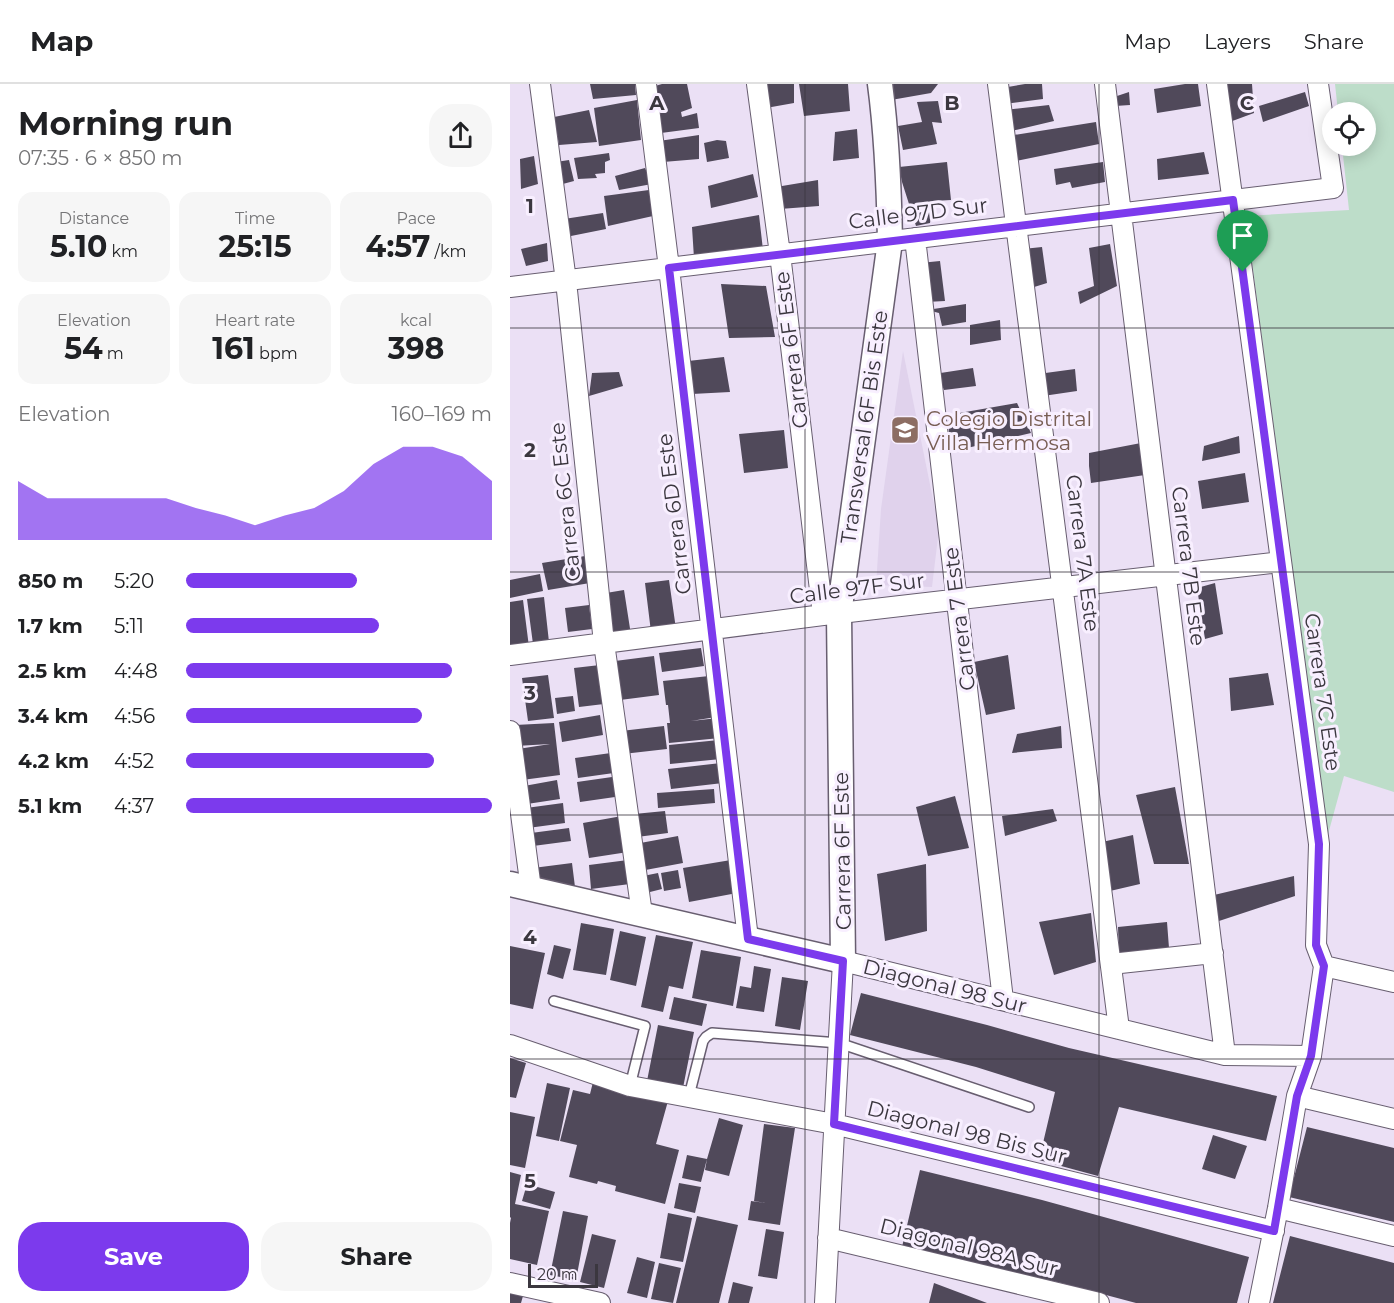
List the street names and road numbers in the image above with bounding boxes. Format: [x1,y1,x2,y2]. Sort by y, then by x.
street label: Calle 97D Sur [847,192,989,234]
street label: Carrera 6F Este [769,270,813,430]
street label: Transversal 6F Bis Este [835,309,893,545]
street label: Carrera 6C Este [544,421,586,583]
street label: Carrera 6D Este [652,432,696,596]
street label: Carrera 7A Este [1061,473,1105,633]
street label: Carrera 7B Este [1167,485,1211,647]
street label: Carrera 7 Este [938,546,980,692]
street label: Calle 97F Sur [788,567,926,609]
street label: Carrera 7C Este [1300,612,1346,772]
street label: Carrera 6F Este [828,772,856,930]
street label: Diagonal 98 Sur [861,954,1029,1018]
street label: Diagonal 98 Bis Sur [864,1095,1070,1169]
street label: Diagonal 98A Sur [877,1213,1061,1281]

